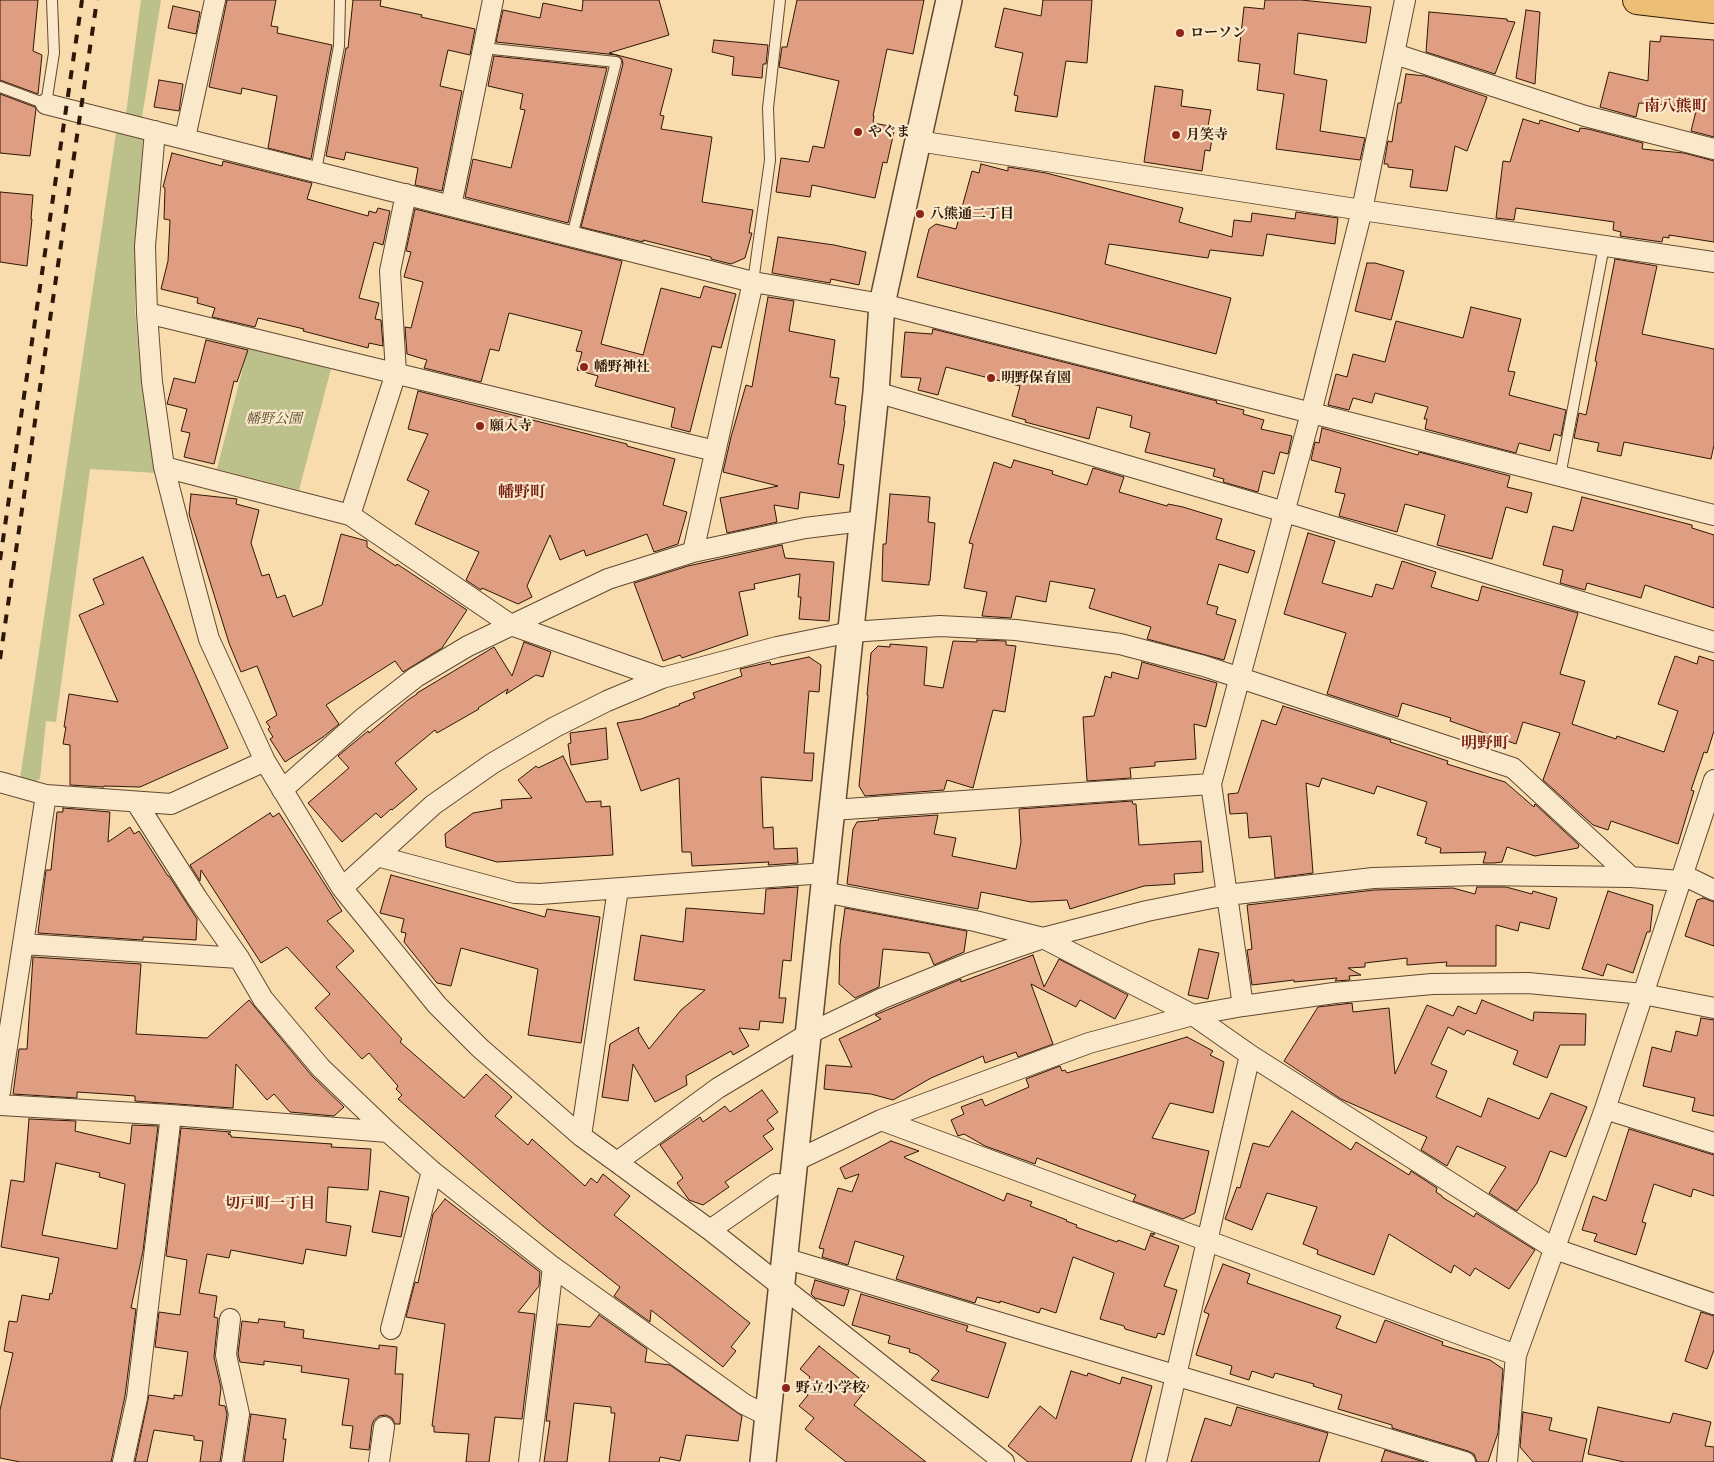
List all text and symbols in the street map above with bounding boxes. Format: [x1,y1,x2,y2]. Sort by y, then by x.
place label: ローソン [1190,25,1246,41]
marker: ローソン [1174,27,1186,39]
district label: 南八熊町 [1644,96,1708,116]
place label: やぐま [868,124,910,140]
marker: やぐま [852,126,864,138]
place label: 月笑寺 [1186,127,1228,143]
marker: 月笑寺 [1170,129,1182,141]
place label: 八熊通二丁目 [930,206,1014,222]
marker: 八熊通二丁目 [914,208,926,220]
place label: 幡野神社 [594,359,650,375]
marker: 幡野神社 [578,361,590,373]
place label: 明野保育園 [1001,370,1071,386]
marker: 明野保育園 [985,372,997,384]
park label: 幡野公園 [246,411,302,427]
place label: 願入寺 [490,418,532,434]
marker: 願入寺 [474,420,486,432]
district label: 幡野町 [498,482,546,502]
district label: 明野町 [1461,733,1509,753]
district label: 切戸町一丁目 [225,1195,315,1213]
place label: 野立小学校 [796,1380,866,1396]
marker: 野立小学校 [780,1382,792,1394]

